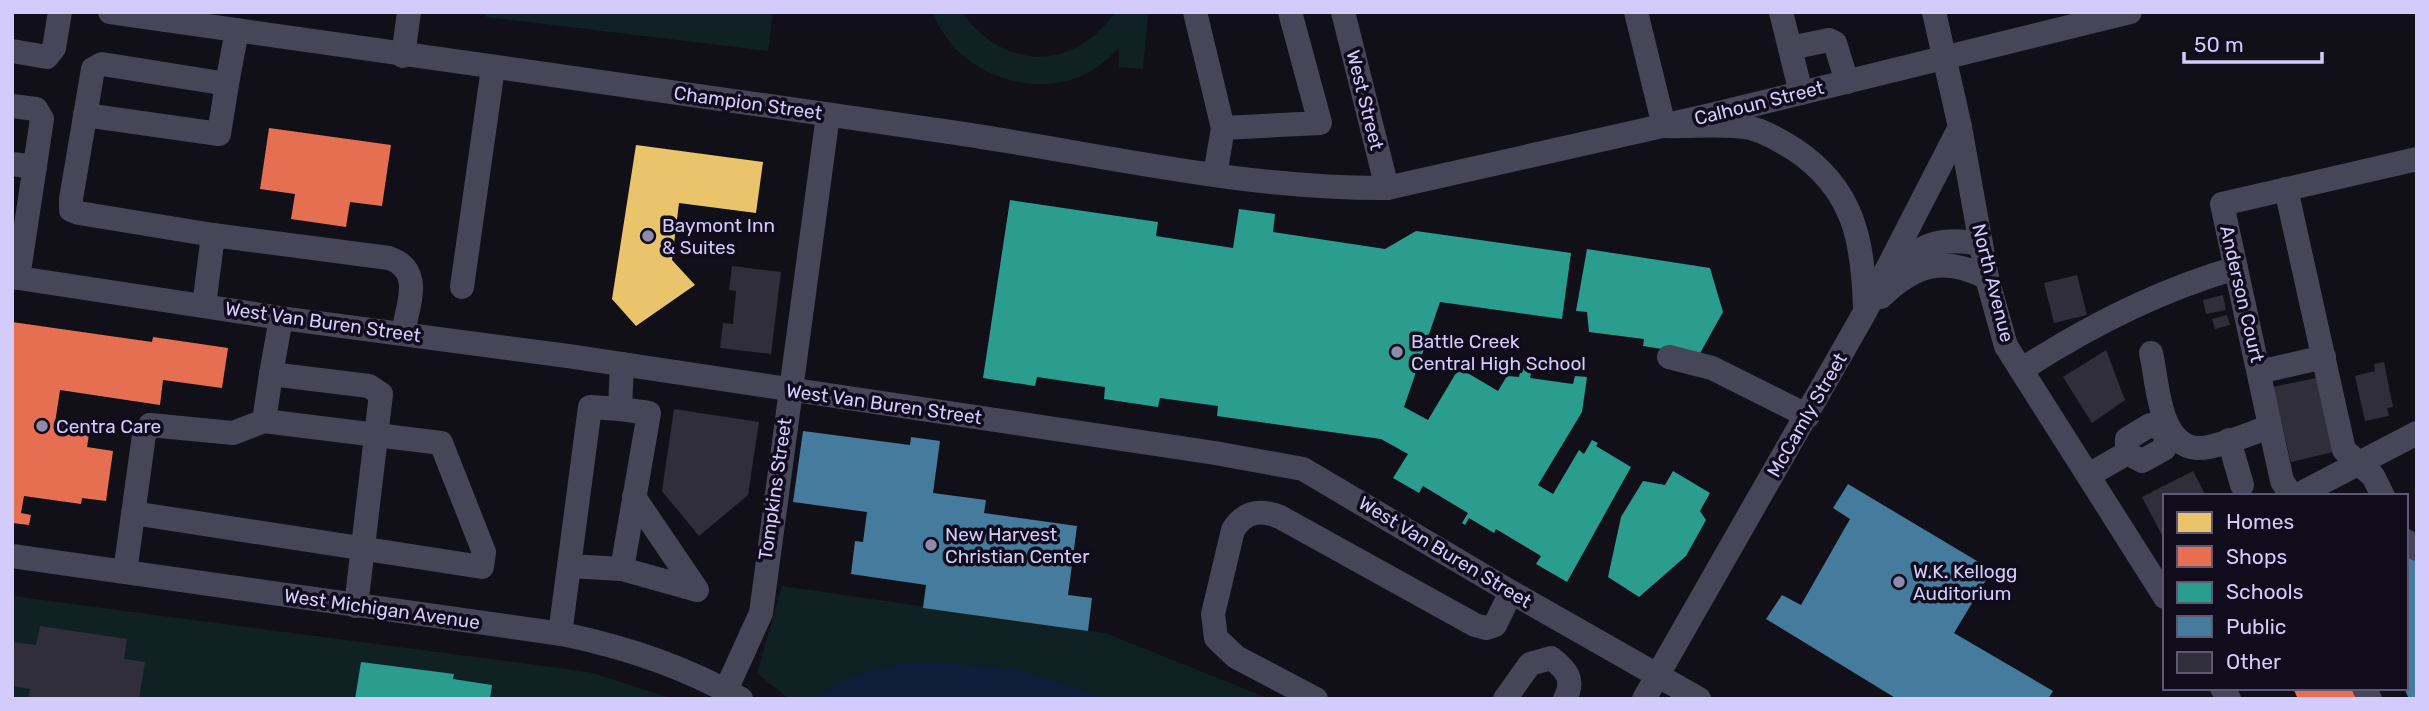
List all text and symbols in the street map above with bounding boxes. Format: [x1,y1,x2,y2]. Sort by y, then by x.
scale bar [2184,21,2322,65]
text: 50 m [2194,32,2244,57]
street label: West Street [1341,48,1389,153]
street label: Calhoun Street [1692,76,1827,130]
street label: Champion Street [672,81,824,125]
place label: Baymont Inn & Suites [662,214,775,259]
street label: North Avenue [1967,221,2019,345]
street label: Anderson Court [2215,223,2269,365]
marker: Baymont Inn & Suites [640,228,656,244]
street label: West Van Buren Street [224,297,423,347]
place label: Battle Creek Central High School [1411,330,1586,375]
marker: Battle Creek Central High School [1389,344,1405,360]
street label: McCamly Street [1762,348,1852,481]
street label: West Van Buren Street [785,379,984,429]
place label: Centra Care [56,415,161,438]
street label: Tompkins Street [754,416,796,562]
marker: Centra Care [34,418,50,434]
street label: West Van Buren Street [1354,491,1536,613]
legend [2163,494,2408,690]
text: Homes [2226,509,2294,534]
place label: New Harvest Christian Center [945,523,1090,568]
marker: New Harvest Christian Center [923,537,939,553]
text: Shops [2226,544,2287,569]
place label: W.K. Kellogg Auditorium [1913,560,2017,605]
marker: W.K. Kellogg Auditorium [1891,574,1907,590]
text: Schools [2226,579,2303,604]
street label: West Michigan Avenue [283,584,481,634]
text: Public [2226,614,2286,639]
text: Other [2226,649,2281,674]

